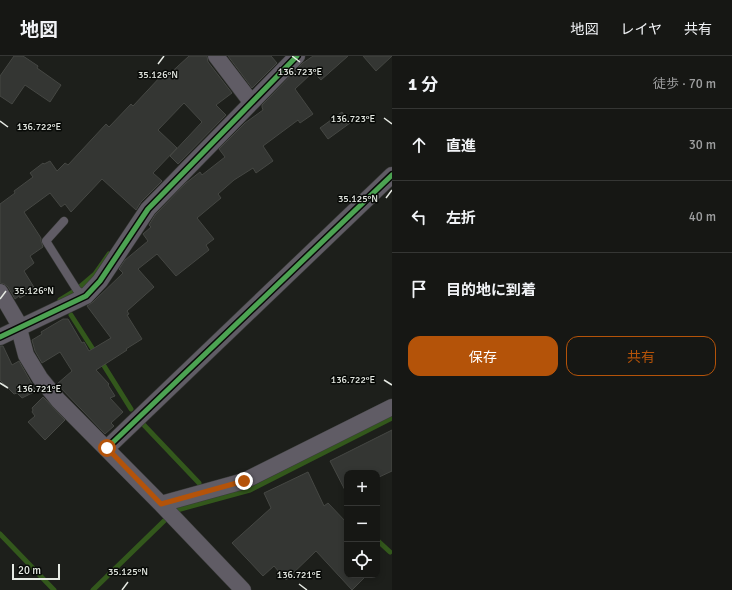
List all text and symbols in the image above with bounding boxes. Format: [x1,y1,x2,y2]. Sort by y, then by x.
text: 地図 [20,18,58,42]
text: 地図 [570,21,598,38]
text: レイヤ [620,21,662,38]
text: 共有 [684,21,712,38]
text: 136.723°E [278,66,323,78]
text: 35.126°N [138,69,178,81]
text: 1 分 [408,74,438,95]
text: 徒歩 · 70 m [653,76,716,92]
text: 136.723°E [331,113,376,125]
text: 136.722°E [17,121,62,133]
icon: ahead [408,134,430,156]
text: 直進 [446,137,476,155]
text: 30 m [689,137,716,153]
text: 35.125°N [338,193,378,205]
icon: left [408,206,430,228]
text: 左折 [446,209,476,227]
text: 40 m [689,209,716,225]
icon: arrive [408,278,430,300]
text: 目的地に到着 [446,281,536,299]
text: 35.126°N [14,285,54,297]
button: 保存 [408,336,558,376]
button: 共有 [566,336,716,376]
text: 136.722°E [331,374,376,386]
text: 136.721°E [17,383,62,395]
route start [98,439,116,457]
map controls [344,470,380,578]
button: + [344,470,380,506]
route end [235,472,253,490]
button: − [344,506,380,542]
button: locate [344,542,380,578]
scale bar [12,562,60,581]
text: 20 m [18,564,41,577]
text: 35.125°N [108,566,148,578]
text: 136.721°E [277,569,322,581]

